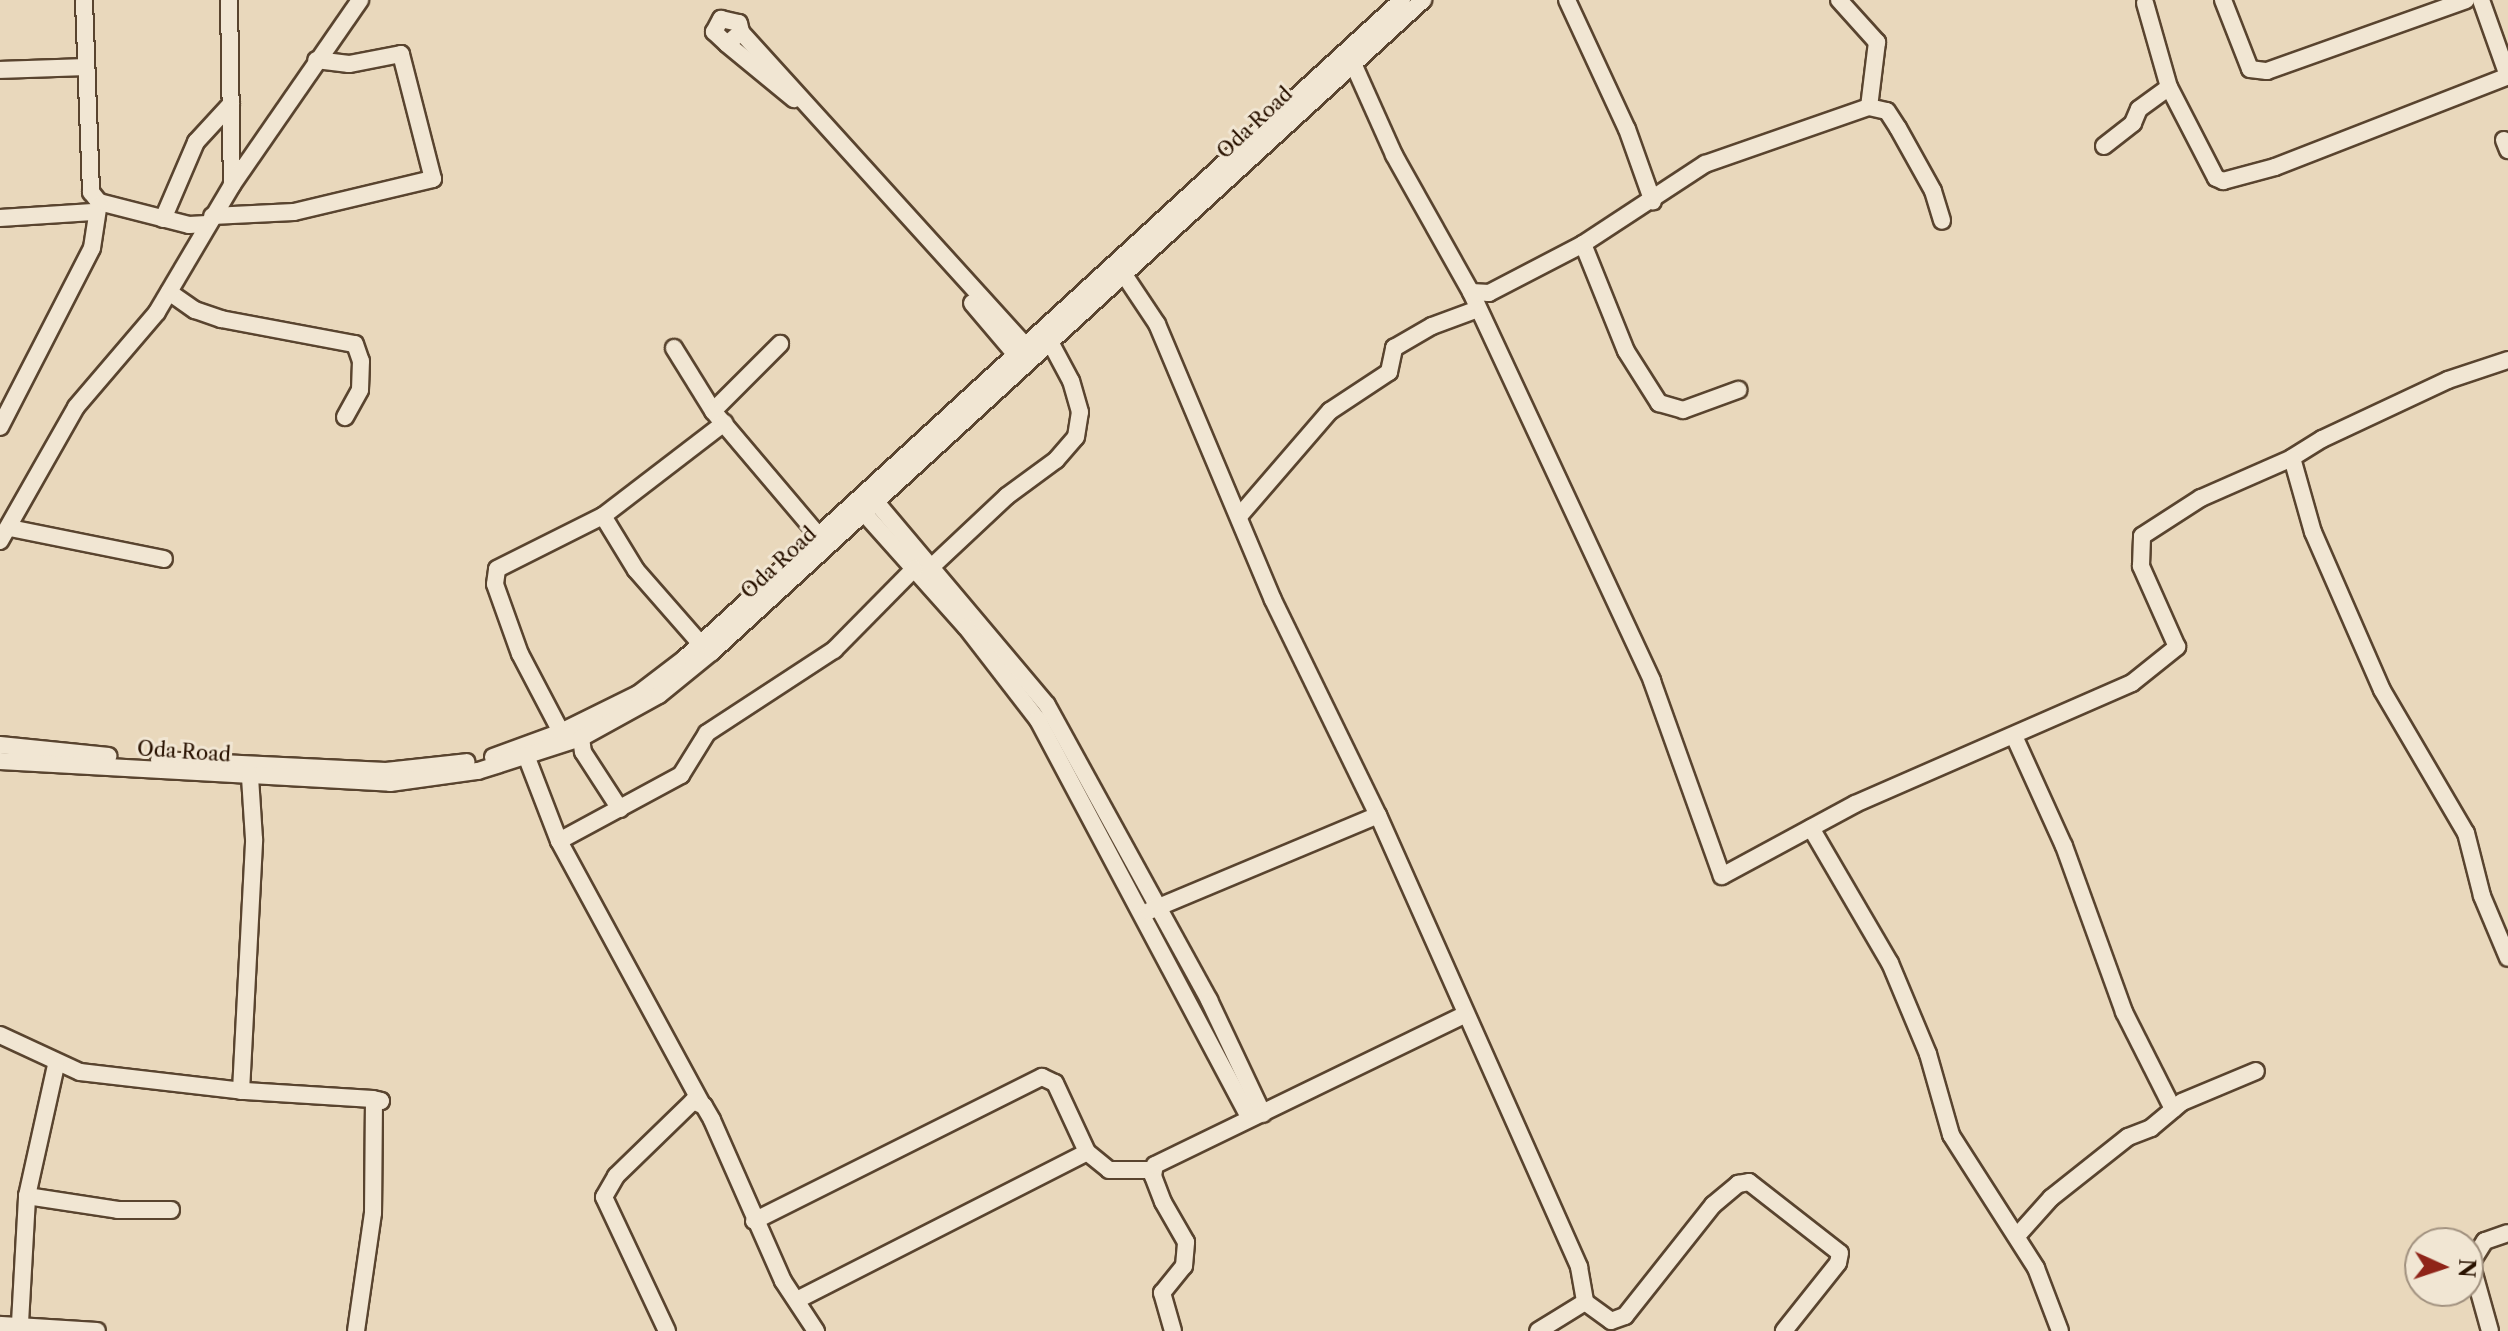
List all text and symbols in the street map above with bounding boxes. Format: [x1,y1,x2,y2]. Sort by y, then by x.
street label: Oda Road [1212,82,1298,164]
street label: Oda Road [736,522,822,604]
street label: Oda Road [136,737,232,767]
north arrow [2404,1227,2484,1307]
text: N [2452,1258,2480,1278]

